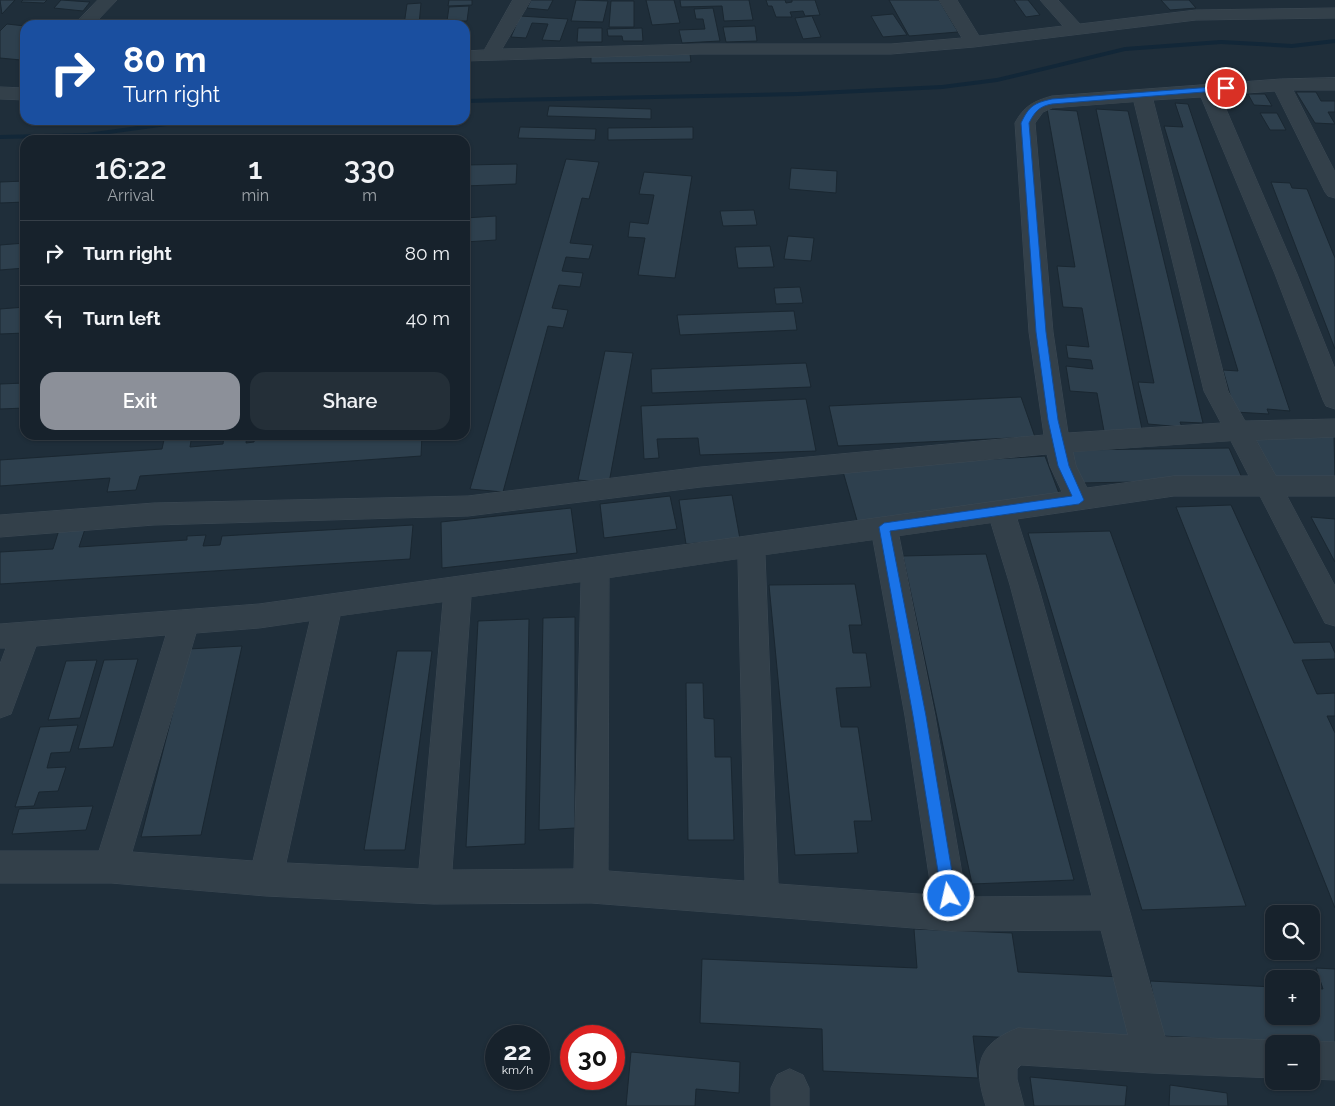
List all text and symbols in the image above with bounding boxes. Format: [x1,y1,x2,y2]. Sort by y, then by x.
text: 80 m [123,39,207,80]
icon: right [40,40,105,105]
pin [1205,67,1247,109]
icon: arrive [1212,74,1240,102]
text: Turn right [123,81,220,107]
text: 16:22 [95,151,167,186]
text: 1 [248,151,262,186]
text: 330 [344,151,395,186]
text: Arrival [107,186,154,205]
text: min [242,186,269,205]
text: m [362,186,377,205]
icon: right [40,239,68,267]
text: Turn right [83,242,172,264]
text: 80 m [405,242,450,264]
icon: left [40,304,68,332]
text: Turn left [83,307,160,329]
text: 40 m [406,307,450,329]
button: Exit [40,372,240,430]
button: Share [250,372,450,430]
position arrow [922,869,974,921]
map controls [1265,905,1320,1090]
button: search [1265,905,1320,960]
button: + [1265,970,1320,1025]
speed limit sign: 30 [560,1025,625,1090]
button: − [1265,1035,1320,1090]
text: 22 [503,1036,532,1066]
text: km/h [502,1063,533,1077]

